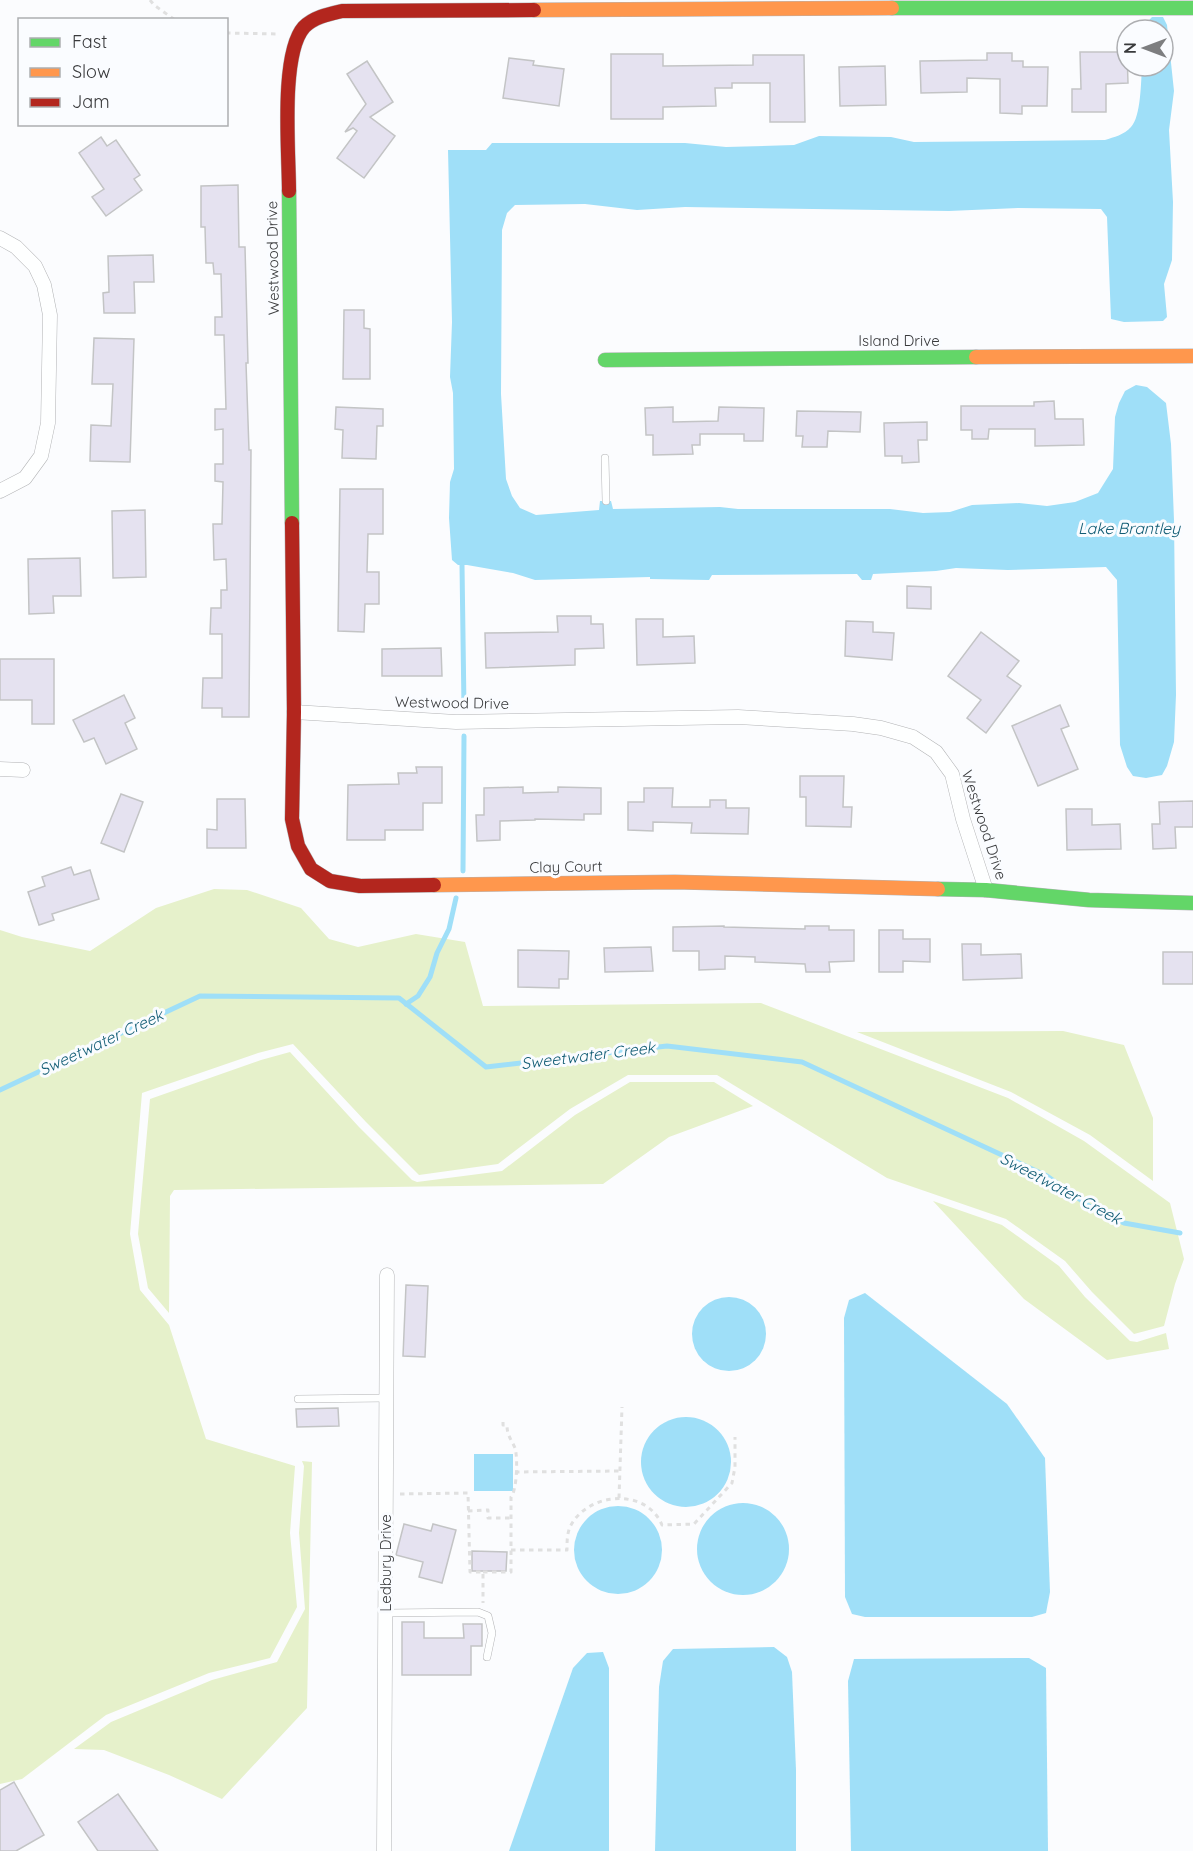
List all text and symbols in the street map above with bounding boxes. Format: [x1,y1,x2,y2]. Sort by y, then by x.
legend [18,18,228,126]
north arrow [1115,18,1175,78]
text: Fast [72,30,107,53]
text: N [1120,42,1140,54]
text: Slow [72,60,110,83]
text: Jam [72,90,110,113]
street label: Westwood Drive [262,201,283,315]
street label: Island Drive [858,331,940,350]
water label: Lake Brantley [1078,518,1181,538]
street label: Westwood Drive [395,692,509,713]
street label: Westwood Drive [958,768,1011,882]
street label: Clay Court [529,856,603,877]
water label: Sweetwater Creek [36,1004,168,1080]
water label: Sweetwater Creek [520,1037,658,1073]
water label: Sweetwater Creek [997,1148,1126,1229]
street label: Ledbury Drive [376,1514,395,1612]

